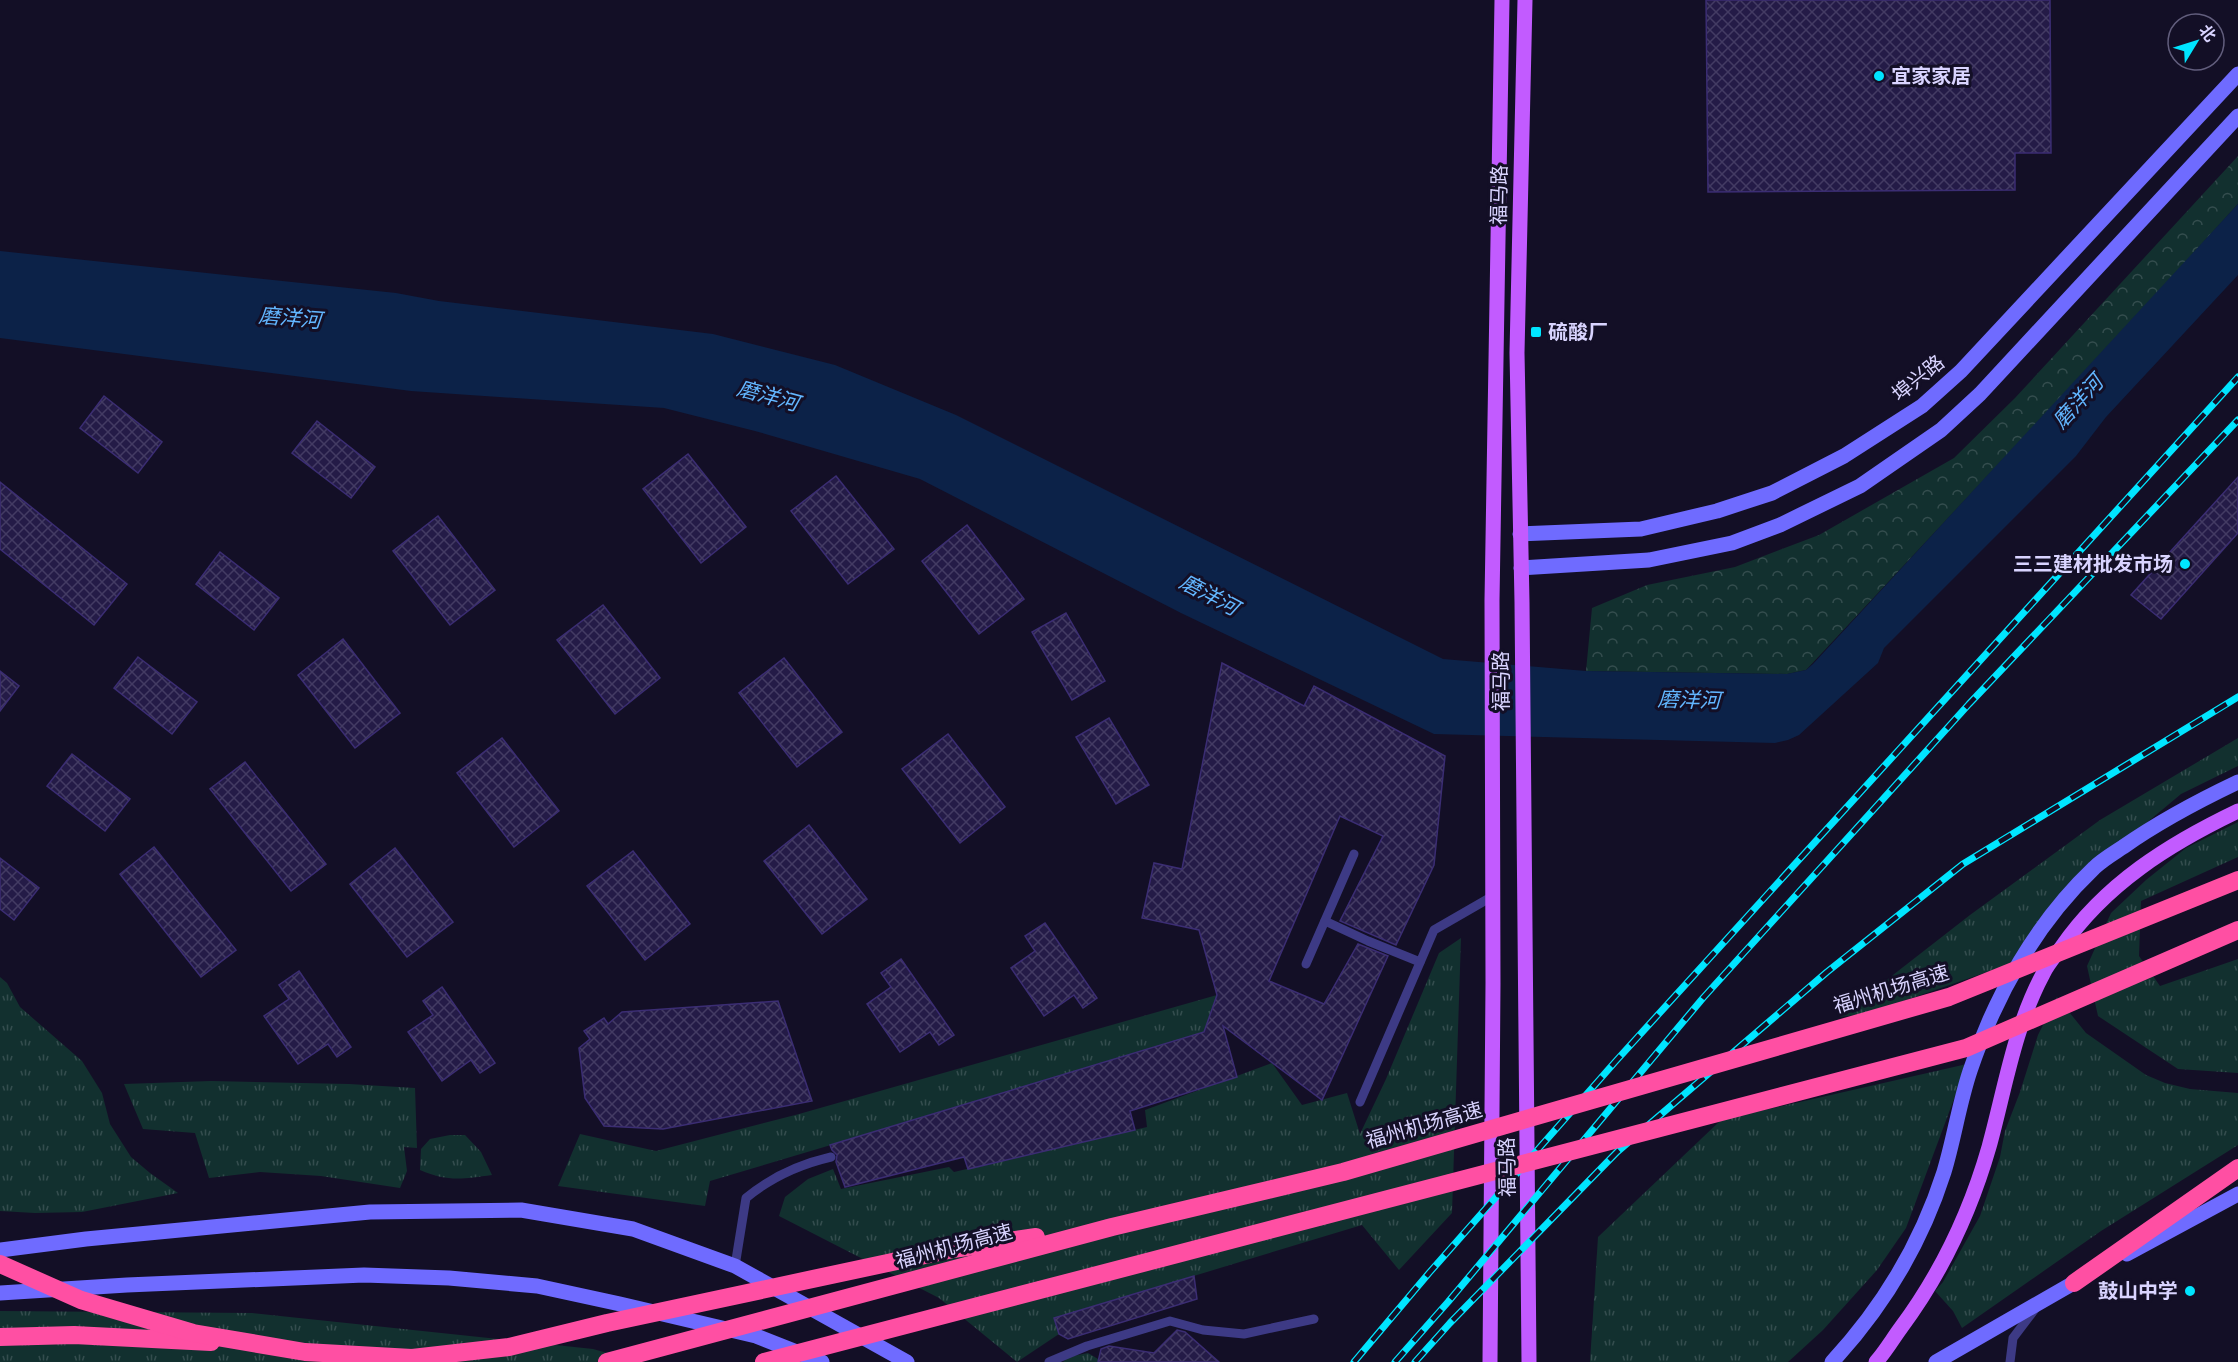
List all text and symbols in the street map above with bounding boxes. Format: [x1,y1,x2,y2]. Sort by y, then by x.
north arrow [2166,12,2226,72]
text: 北 [2195,21,2220,45]
place label: 宜家家居 [1891,64,1971,88]
marker: 宜家家居 [1872,69,1886,83]
street label: 福马路 [1486,165,1512,225]
water label: 磨洋河 [257,302,326,334]
place label: 硫酸厂 [1548,320,1608,344]
marker: 硫酸厂 [1529,325,1543,339]
street label: 埠兴路 [1887,350,1949,406]
water label: 磨洋河 [2047,367,2111,434]
water label: 磨洋河 [734,375,806,418]
place label: 三三建材批发市场 [2013,552,2173,576]
marker: 三三建材批发市场 [2178,557,2192,571]
water label: 磨洋河 [1175,569,1246,623]
street label: 福马路 [1489,651,1513,711]
water label: 磨洋河 [1657,686,1725,714]
street label: 福州机场高速 [1830,960,1952,1018]
street label: 福州机场高速 [1363,1097,1485,1153]
street label: 福马路 [1494,1137,1520,1197]
street label: 福州机场高速 [893,1219,1015,1273]
place label: 鼓山中学 [2098,1279,2178,1303]
marker: 鼓山中学 [2183,1284,2197,1298]

